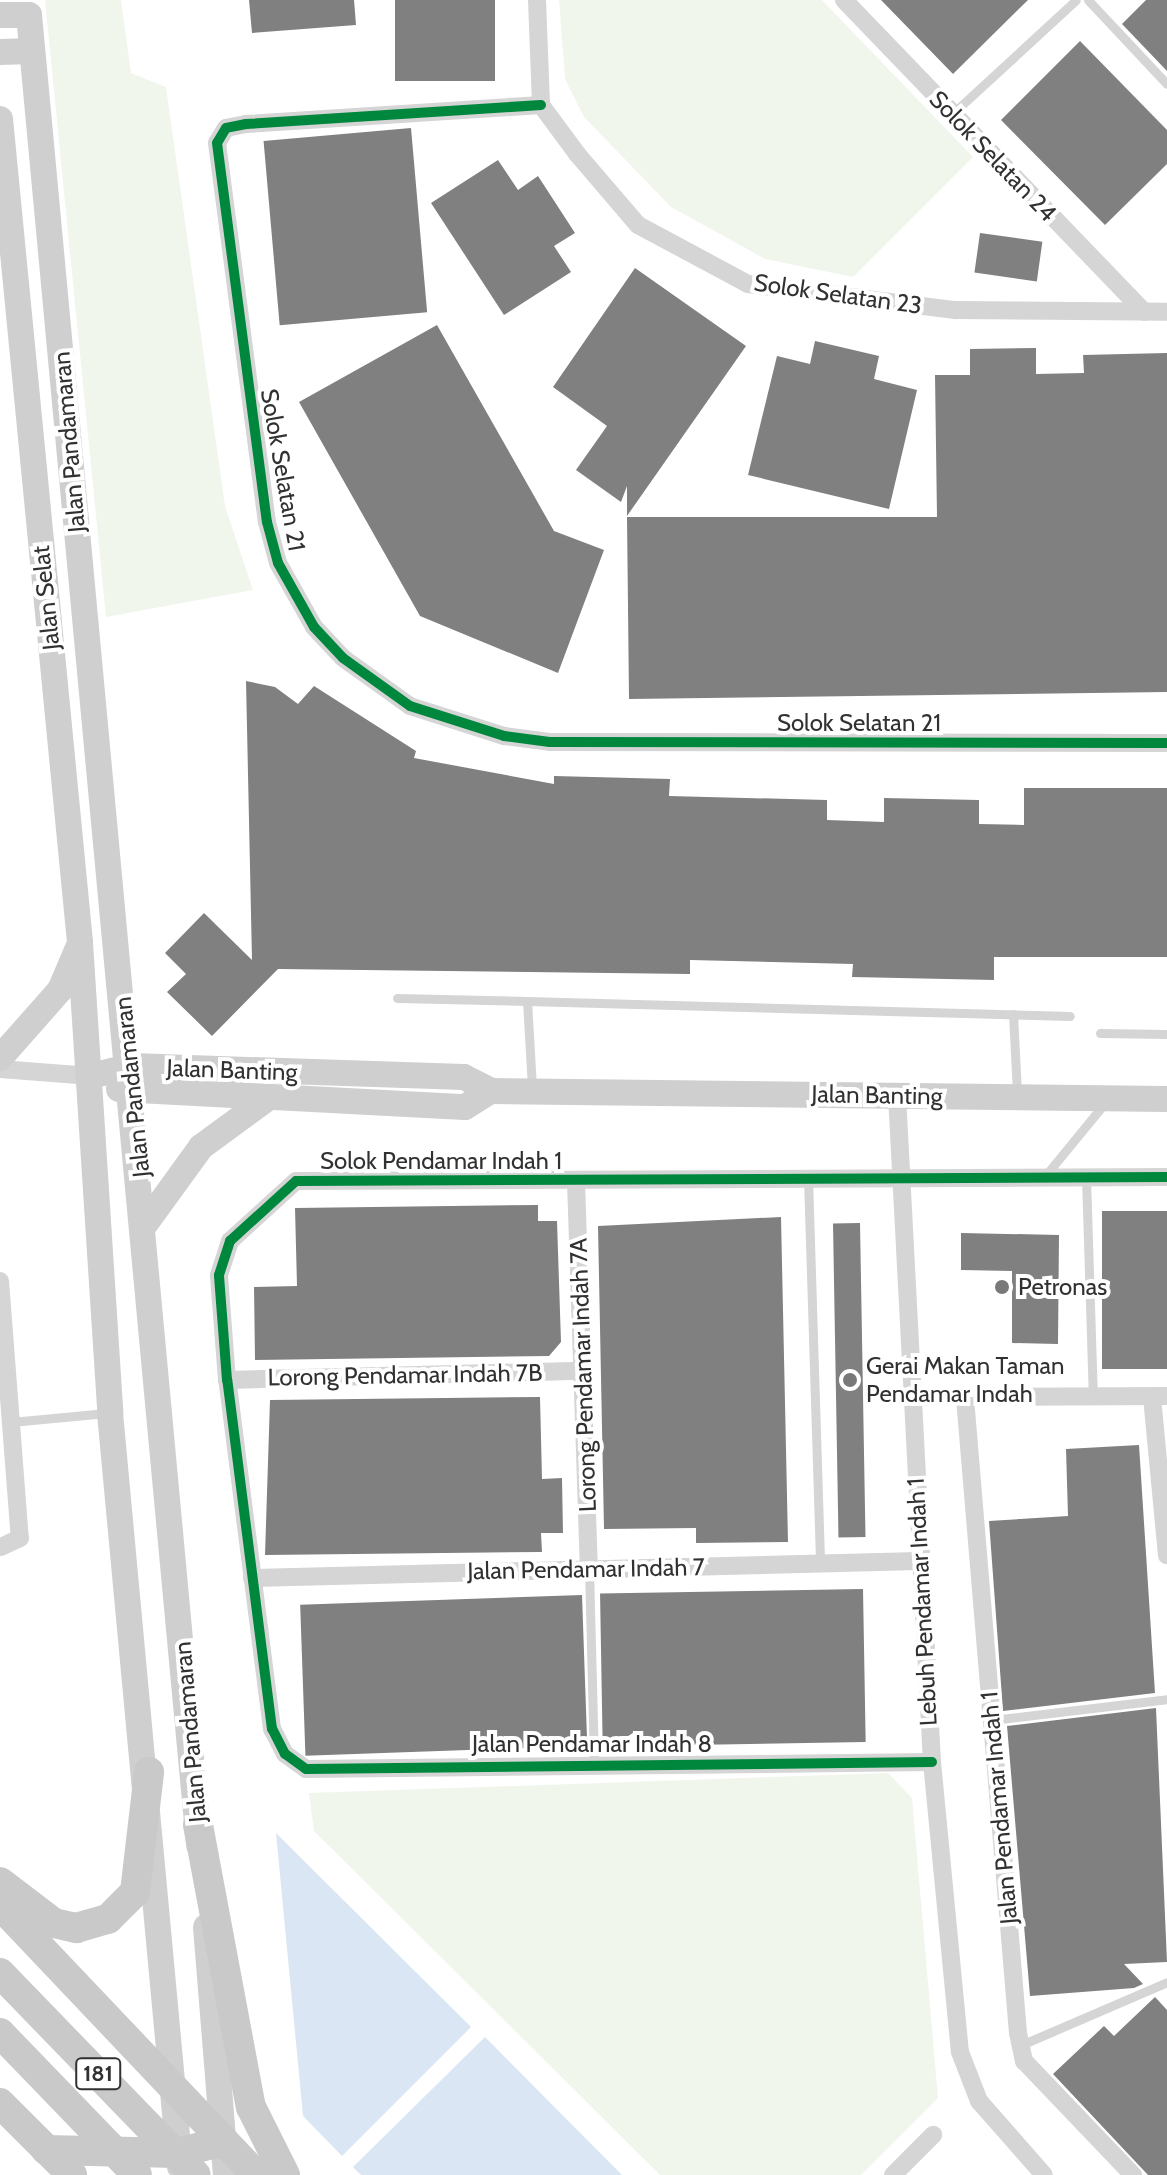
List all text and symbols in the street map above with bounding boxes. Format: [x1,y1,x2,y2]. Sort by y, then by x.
street label: Solok Selatan 24 [924,85,1062,227]
street label: Solok Selatan 23 [752,268,924,320]
street label: Jalan Pandamaran [47,350,91,534]
street label: Solok Selatan 21 [255,387,311,553]
street label: Jalan Selat [26,544,66,652]
street label: Solok Selatan 21 [777,709,941,737]
street label: Jalan Pandamaran [108,995,156,1179]
street label: Jalan Banting [166,1053,298,1087]
street label: Jalan Banting [811,1079,943,1111]
street label: Solok Pendamar Indah 1 [320,1147,562,1175]
street label: Lorong Pendamar Indah 7A [564,1238,602,1512]
place label: Petronas [1018,1273,1107,1301]
marker: Petronas [993,1278,1011,1296]
place label: Gerai Makan Taman Pendamar Indah [866,1352,1064,1408]
street label: Lorong Pendamar Indah 7B [267,1358,543,1392]
marker: Gerai Makan Taman Pendamar Indah [841,1371,859,1389]
street label: Lebuh Pendamar Indah 1 [901,1477,943,1727]
street label: Jalan Pendamar Indah 7 [467,1553,705,1585]
street label: Jalan Pandamaran [168,1640,212,1824]
street label: Jalan Pendamar Indah 1 [974,1691,1024,1925]
street label: Jalan Pendamar Indah 8 [472,1730,712,1758]
road number: 181 [74,2056,122,2092]

